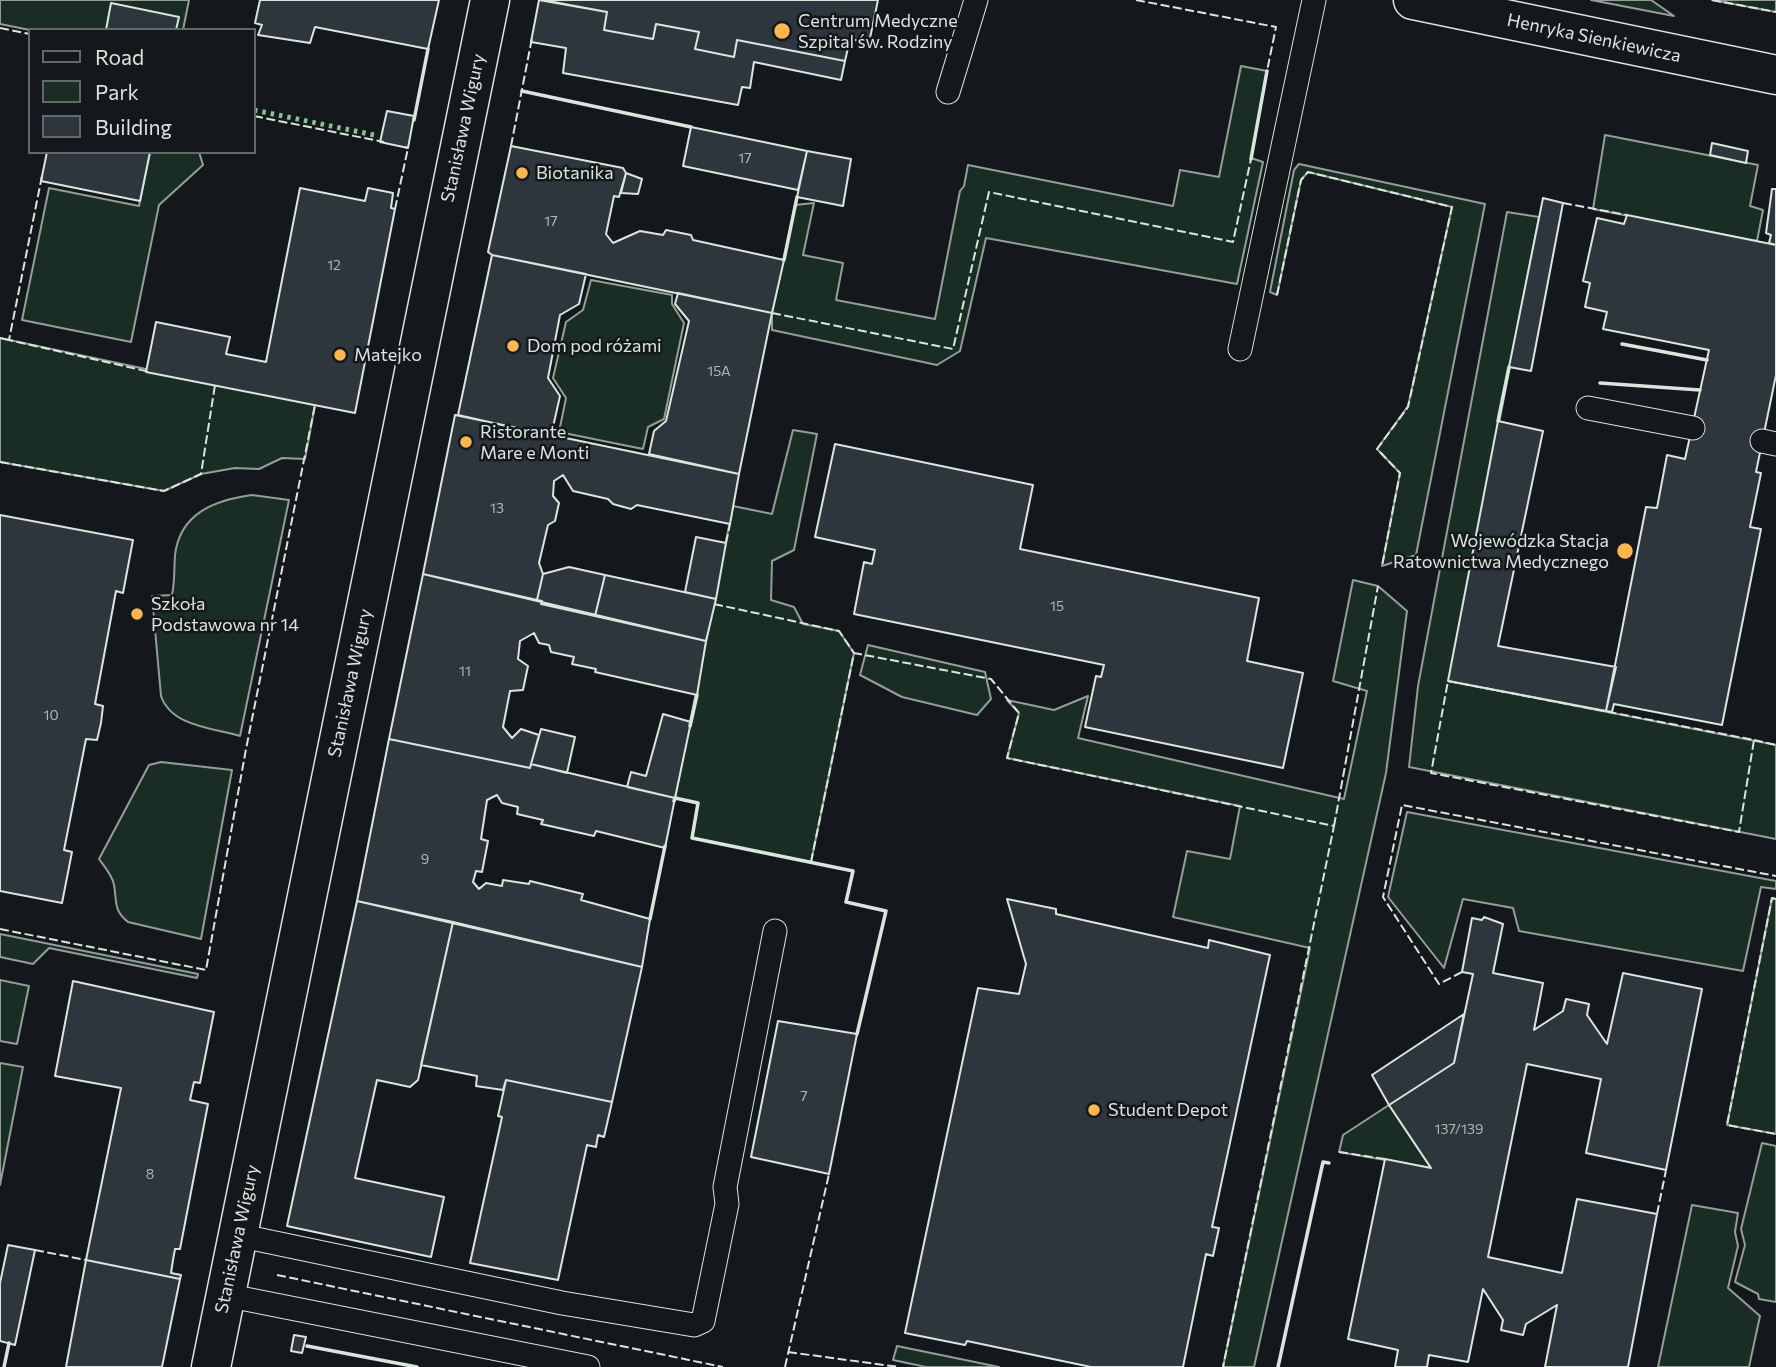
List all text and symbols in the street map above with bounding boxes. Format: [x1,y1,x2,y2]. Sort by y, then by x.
street label: Henryka Sienkiewicza [1505,9,1683,67]
place label: Centrum Medyczne Szpital św. Rodziny [798,10,958,52]
marker: Centrum Medyczne Szpital św. Rodziny [772,21,792,41]
legend [28,28,256,154]
text: Road [95,44,144,69]
street label: Stanisława Wigury [437,52,489,204]
text: Park [95,79,139,104]
text: Building [95,114,172,139]
house number: 17 [738,150,752,166]
place label: Biotanika [536,162,614,184]
marker: Biotanika [514,165,530,181]
house number: 17 [544,213,558,229]
house number: 12 [327,257,341,273]
place label: Dom pod różami [527,335,662,357]
marker: Dom pod różami [505,338,521,354]
place label: Matejko [354,344,422,366]
marker: Matejko [332,347,348,363]
house number: 15A [707,363,731,379]
place label: Ristorante Mare e Monti [480,421,589,464]
marker: Ristorante Mare e Monti [458,434,474,450]
house number: 13 [490,500,504,516]
place label: Wojewódzka Stacja Ratownictwa Medycznego [1393,530,1609,572]
marker: Wojewódzka Stacja Ratownictwa Medycznego [1615,541,1635,561]
place label: Szkoła Podstawowa nr 14 [151,593,299,636]
house number: 15 [1050,598,1064,614]
marker: Szkoła Podstawowa nr 14 [129,606,145,622]
street label: Stanisława Wigury [324,607,376,759]
house number: 11 [459,663,471,679]
house number: 10 [43,707,59,723]
house number: 9 [421,851,429,867]
house number: 7 [800,1088,808,1104]
place label: Student Depot [1108,1099,1228,1121]
marker: Student Depot [1086,1102,1102,1118]
house number: 137/139 [1435,1121,1483,1137]
street label: Stanisława Wigury [211,1163,263,1315]
house number: 8 [146,1166,154,1182]

